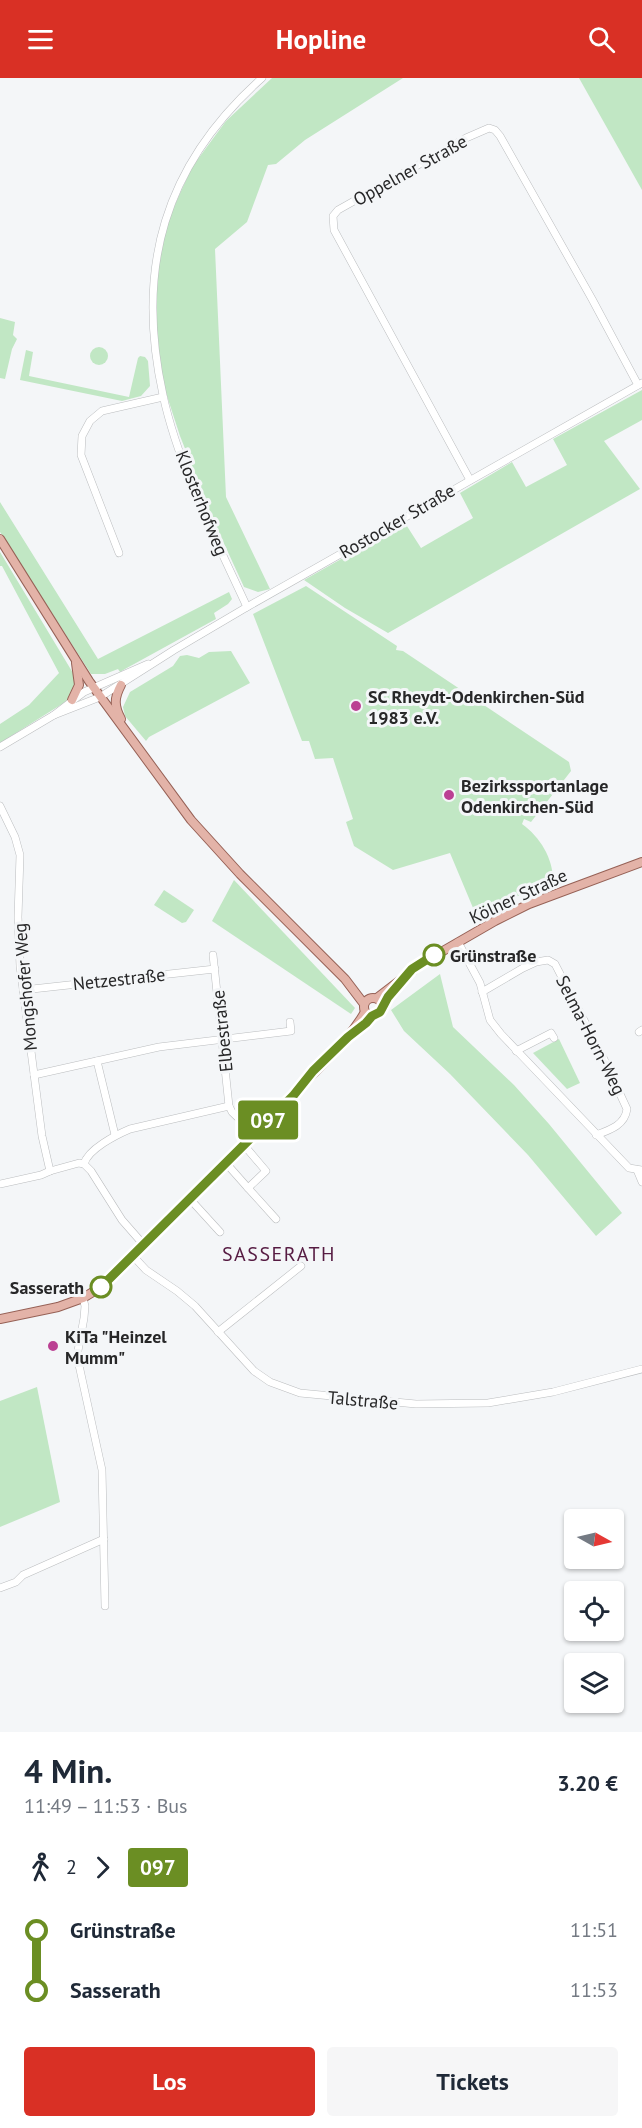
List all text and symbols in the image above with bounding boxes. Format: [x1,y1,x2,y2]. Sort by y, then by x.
text: Hopline [276,22,366,56]
icon: menu [24,23,57,56]
icon: search [585,23,618,56]
street label: Oppelner Straße [349,129,471,211]
street label: Klosterhofweg [170,447,234,559]
street label: Rostocker Straße [335,479,459,563]
place label: SC Rheydt-Odenkirchen-Süd 1983 e.V. [368,685,584,729]
marker: SC Rheydt-Odenkirchen-Süd 1983 e.V. [349,699,363,713]
place label: Bezirkssportanlage Odenkirchen-Süd [461,774,608,818]
marker: Bezirkssportanlage Odenkirchen-Süd [442,788,456,802]
street label: Kölner Straße [465,863,571,929]
street label: Mongshofer Weg [8,922,42,1052]
marker: Grünstraße [423,944,445,966]
place label: Grünstraße [450,944,536,967]
street label: Netzestraße [72,963,166,995]
street label: Selma-Horn-Weg [551,971,631,1099]
street label: Elbestraße [206,989,238,1073]
line badge: 097 [234,1100,302,1140]
text: 097 [250,1107,286,1134]
district label: SASSERATH [222,1241,336,1267]
place label: Sasserath [10,1276,84,1299]
marker: Sasserath [90,1276,112,1298]
place label: KiTa "Heinzel Mumm" [65,1325,167,1369]
marker: KiTa "Heinzel Mumm" [46,1339,60,1353]
street label: Talstraße [327,1385,399,1415]
north arrow [564,1509,624,1569]
map controls [564,1509,624,1713]
button: locate [564,1581,624,1641]
button: layers [564,1653,624,1713]
text: 4 Min. [24,1749,112,1792]
text: 3.20 € [557,1769,618,1797]
text: 11:49 – 11:53 · Bus [24,1793,188,1819]
icon: walk [24,1851,57,1884]
icon: forward [86,1851,119,1884]
text: 2 [66,1854,77,1880]
text: 097 [140,1854,176,1881]
text: Grünstraße [70,1916,176,1944]
text: 11:51 [570,1917,618,1943]
text: Sasserath [70,1976,161,2004]
text: 11:53 [570,1977,618,2003]
button: Los [24,2047,315,2116]
button: Tickets [327,2047,618,2116]

